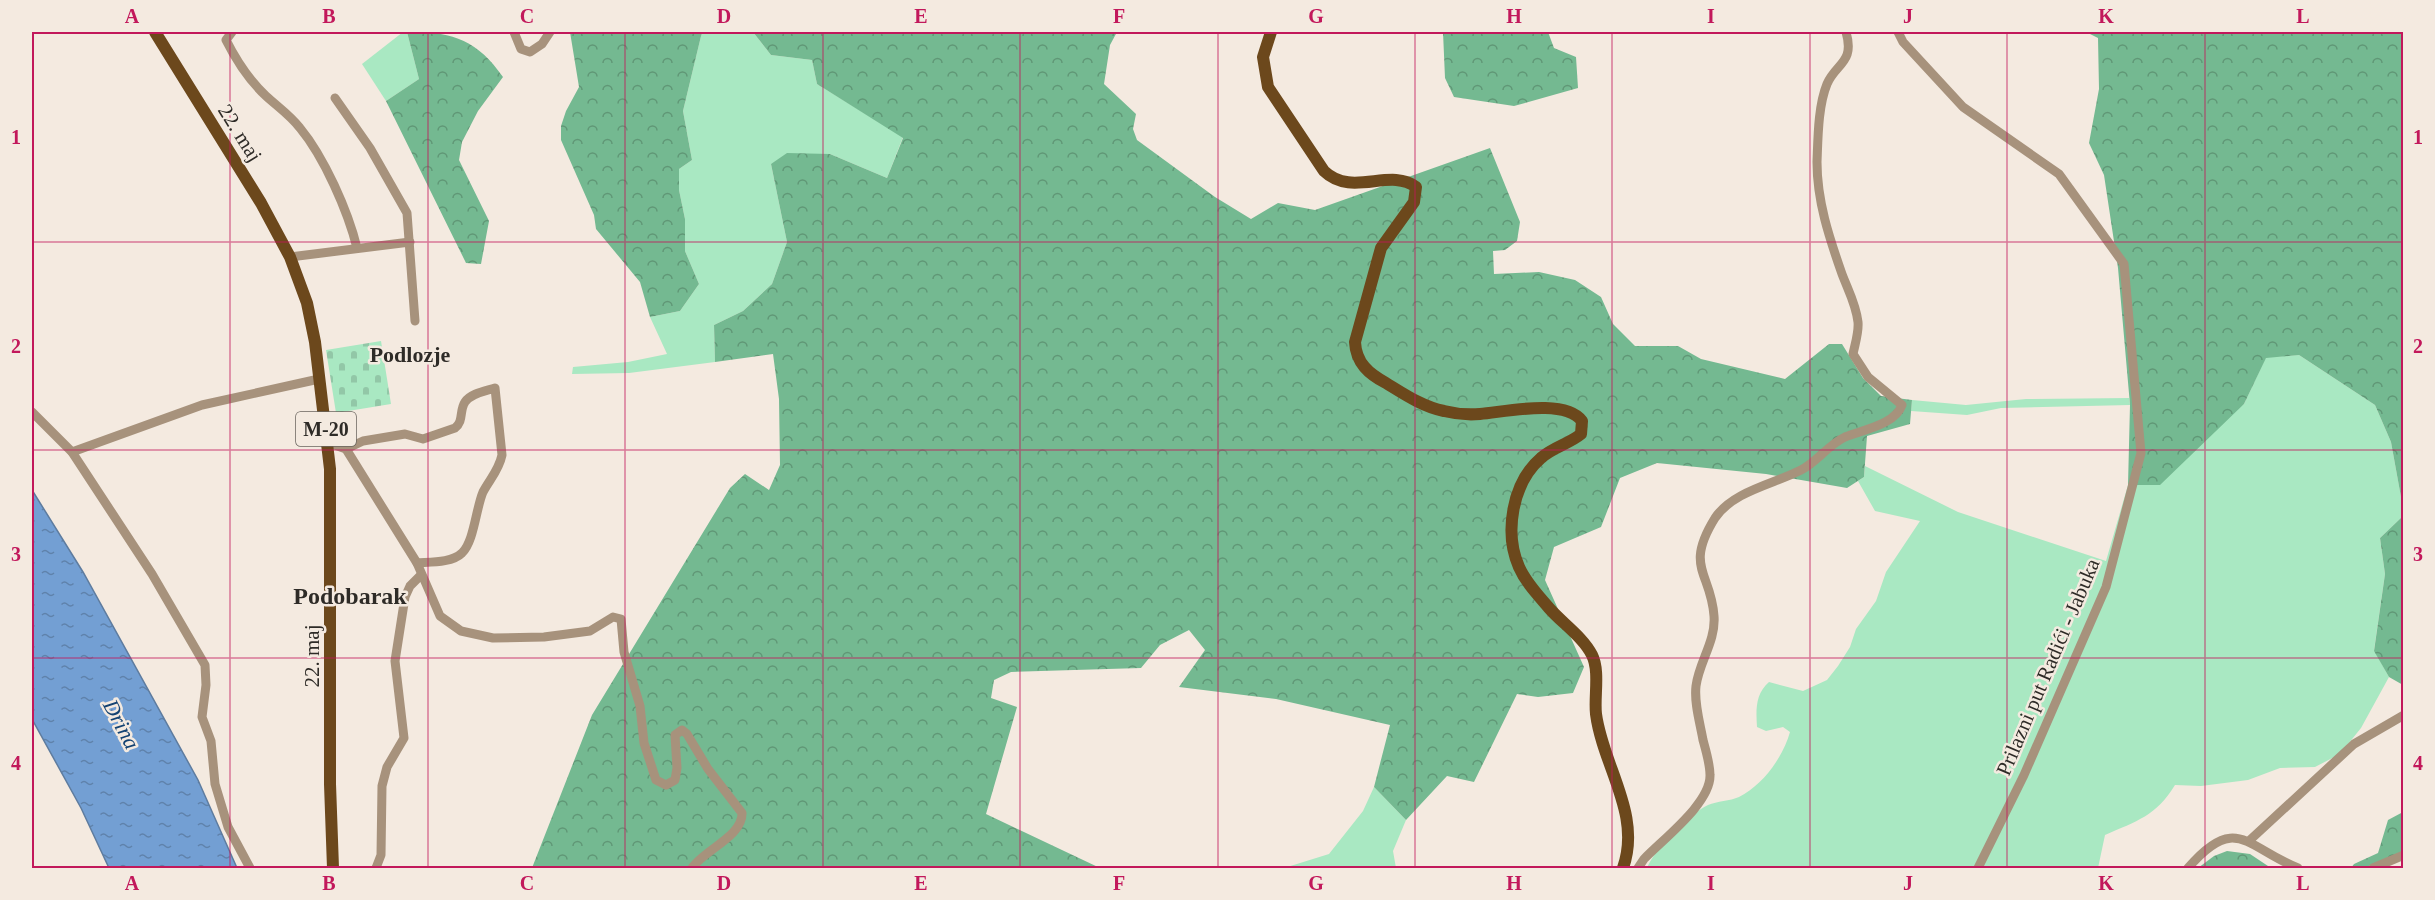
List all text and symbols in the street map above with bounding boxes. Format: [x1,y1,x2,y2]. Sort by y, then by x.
text: A [125,5,140,27]
text: B [322,5,336,27]
text: C [520,5,534,27]
text: D [717,5,731,27]
text: E [914,5,928,27]
text: F [1113,5,1125,27]
text: G [1308,5,1324,27]
text: H [1506,5,1522,27]
text: I [1707,5,1715,27]
text: J [1903,5,1913,27]
text: K [2098,5,2114,27]
text: L [2296,5,2310,27]
street label: 22. maj [213,100,267,166]
text: 1 [11,126,21,148]
text: 1 [2413,126,2423,148]
text: 2 [11,335,21,357]
text: 2 [2413,335,2423,357]
district label: Podlozje [370,342,451,367]
road number: M-20 [296,412,356,446]
text: 3 [11,543,21,565]
text: 3 [2413,543,2423,565]
street label: Prilazni put Radići - Jabuka [1991,554,2105,779]
district label: Podobarak [293,583,407,609]
street label: 22. maj [300,625,324,688]
water label: Drina [98,694,145,753]
text: 4 [11,752,21,774]
text: 4 [2413,752,2423,774]
text: A [125,872,140,894]
text: B [322,872,336,894]
text: C [520,872,534,894]
text: D [717,872,731,894]
text: E [914,872,928,894]
text: F [1113,872,1125,894]
text: G [1308,872,1324,894]
text: H [1506,872,1522,894]
text: I [1707,872,1715,894]
text: J [1903,872,1913,894]
text: K [2098,872,2114,894]
text: L [2296,872,2310,894]

